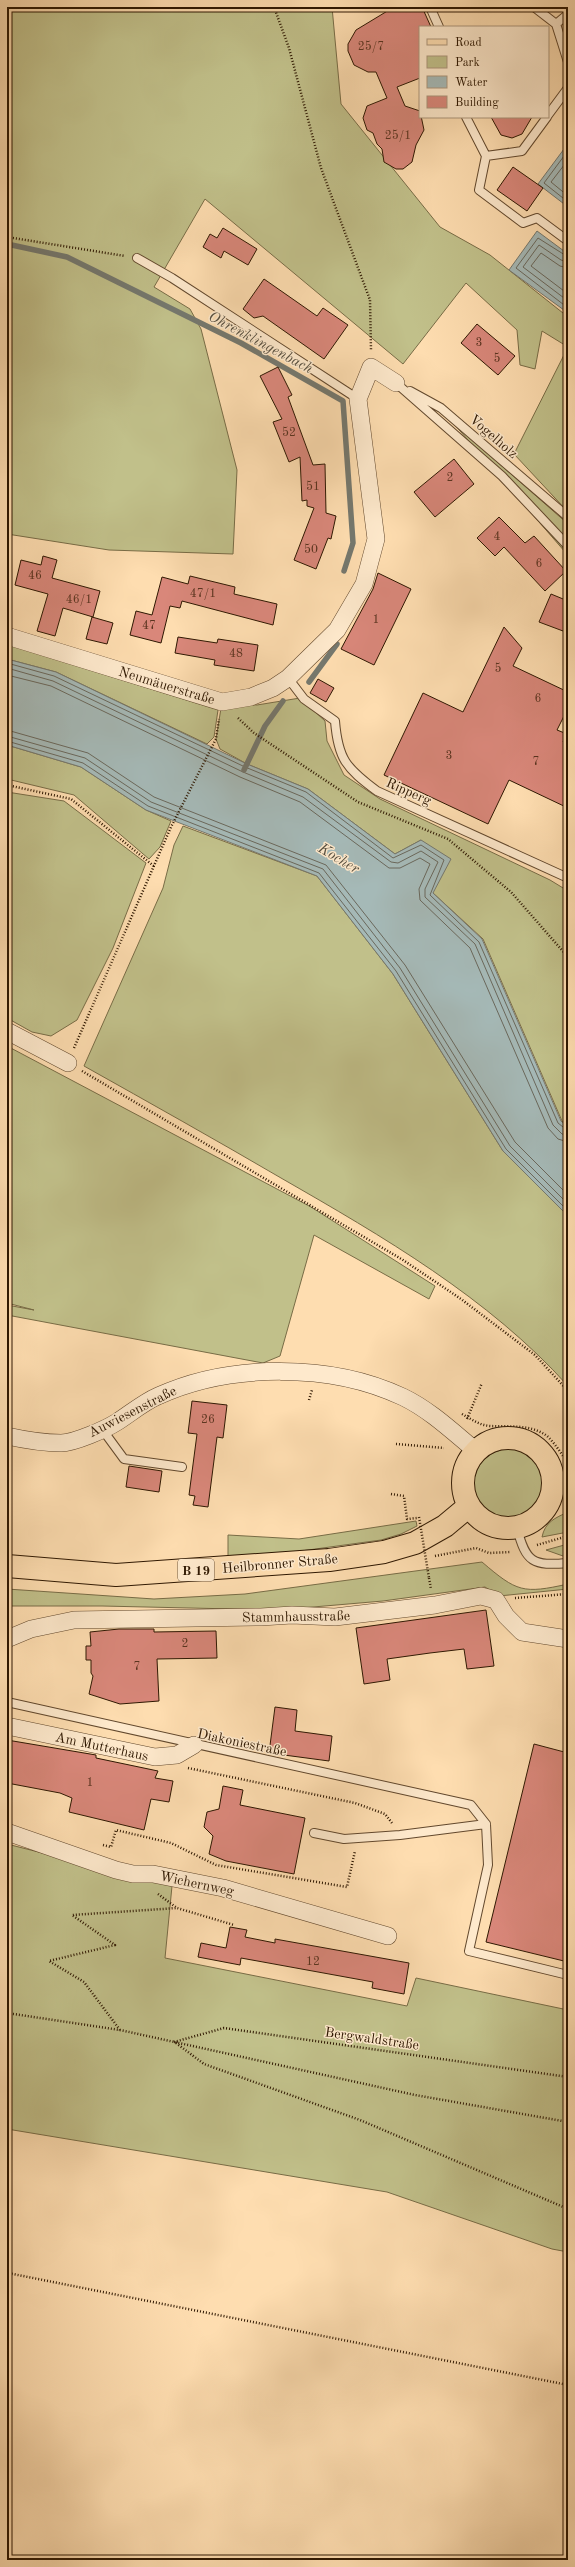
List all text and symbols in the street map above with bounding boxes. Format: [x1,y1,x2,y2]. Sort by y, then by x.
legend [419,26,549,118]
text: Road [455,37,482,49]
house number: 25/7 [358,40,384,53]
text: Park [455,57,480,69]
text: Water [455,77,488,89]
text: Building [455,97,499,109]
house number: 25/1 [385,129,411,142]
water label: Ohrenklingenbach [206,309,315,377]
house number: 3 [476,337,482,349]
house number: 5 [494,352,501,365]
street label: Vogelholz [467,412,520,461]
house number: 52 [282,426,296,439]
house number: 2 [447,472,453,484]
house number: 51 [306,480,320,493]
house number: 4 [494,531,501,543]
house number: 50 [304,543,318,556]
house number: 6 [536,558,543,570]
house number: 46 [28,570,42,582]
house number: 47/1 [190,588,216,600]
house number: 46/1 [66,594,92,606]
house number: 1 [373,614,379,626]
house number: 47 [142,620,156,632]
house number: 48 [229,648,243,660]
house number: 5 [495,662,502,675]
street label: Neumäuerstraße [117,665,216,707]
house number: 6 [535,693,542,705]
house number: 3 [446,750,452,762]
house number: 7 [533,756,539,768]
street label: Ripperg [384,776,434,808]
water label: Kocher [314,841,362,878]
street label: Auwiesenstraße [86,1384,179,1440]
house number: 26 [201,1414,215,1426]
street label: Heilbronner Straße [222,1552,339,1576]
road number: B 19 [178,1559,214,1581]
street label: Stammhausstraße [242,1609,350,1625]
house number: 2 [182,1638,188,1650]
house number: 7 [134,1661,140,1673]
street label: Diakoniestraße [196,1727,288,1759]
street label: Am Mutterhaus [54,1730,150,1764]
house number: 1 [87,1777,93,1789]
street label: Wichernweg [158,1869,236,1899]
house number: 12 [306,1956,320,1968]
street label: Bergwaldstraße [324,2025,420,2053]

